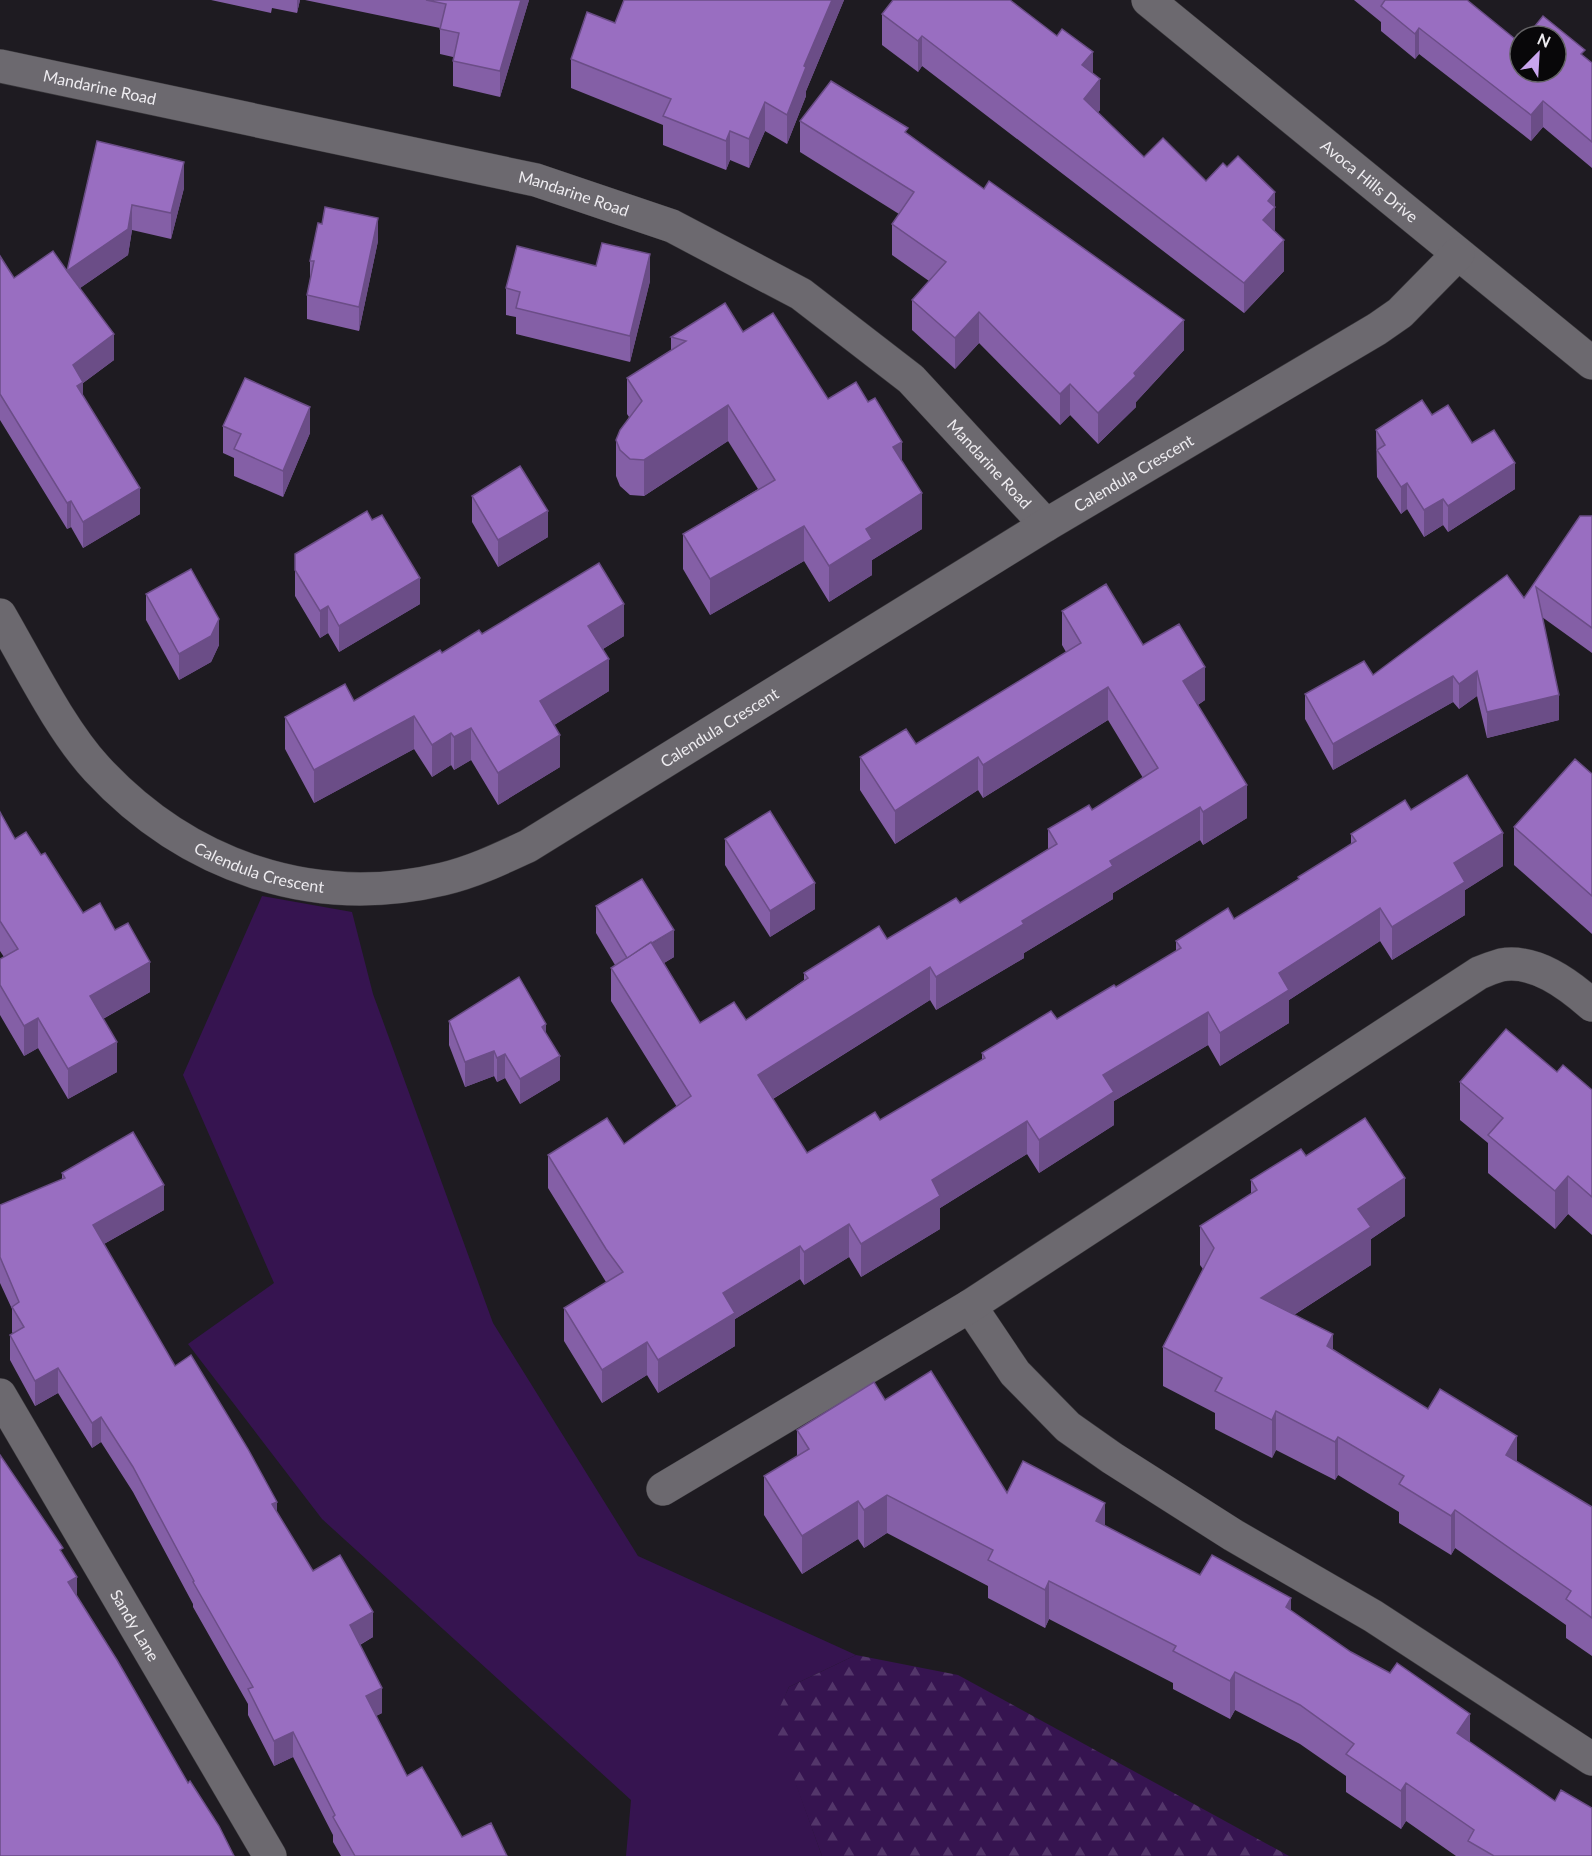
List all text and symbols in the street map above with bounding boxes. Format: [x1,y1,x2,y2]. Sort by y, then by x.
north arrow [1508,24,1568,84]
text: N [1535,29,1554,51]
street label: Mandarine Road [42,65,158,108]
street label: Avoca Hills Drive [1317,135,1422,226]
street label: Mandarine Road [517,167,632,220]
street label: Mandarine Road [944,415,1036,512]
street label: Calendula Crescent [1070,430,1197,515]
street label: Calendula Crescent [656,683,782,771]
street label: Calendula Crescent [191,838,326,896]
street label: Sandy Lane [107,1586,164,1664]

